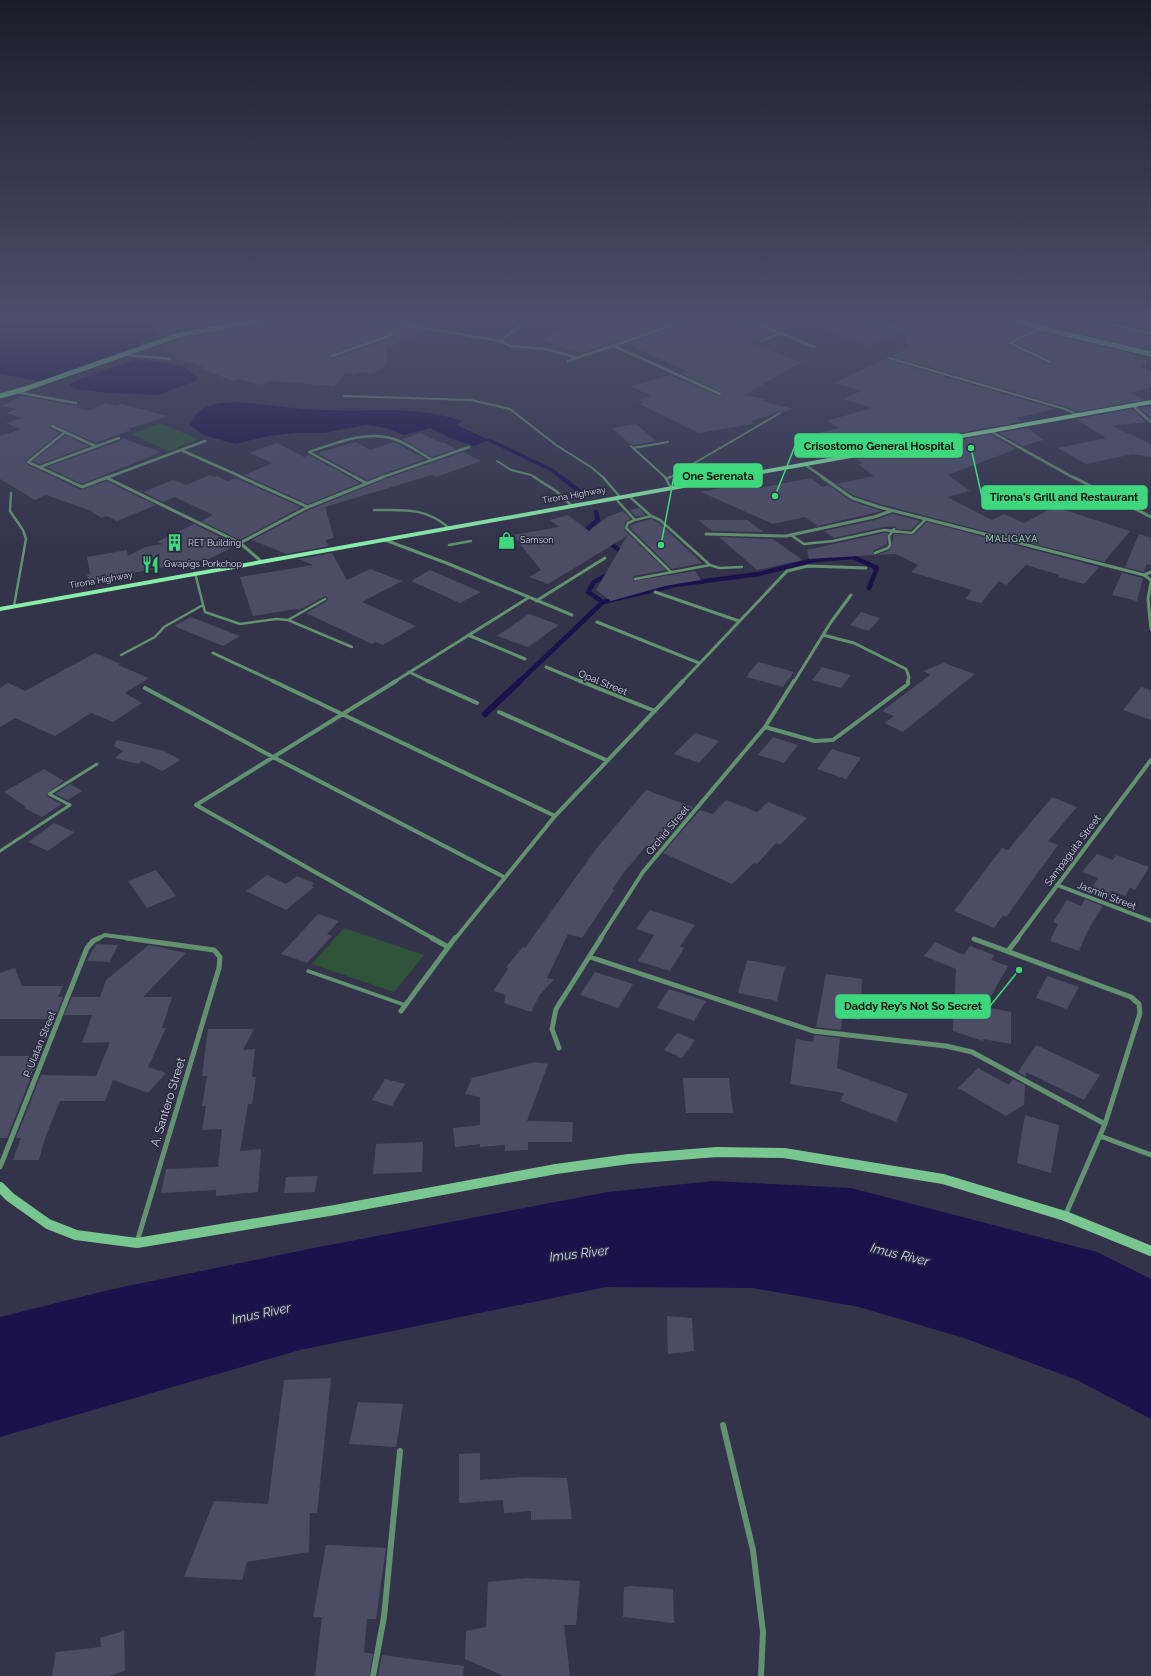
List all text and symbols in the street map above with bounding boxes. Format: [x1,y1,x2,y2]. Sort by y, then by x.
callout: Crisostomo General Hospital [795,434,962,457]
text: Crisostomo General Hospital [804,440,955,453]
callout: One Serenata [674,464,762,487]
text: One Serenata [682,470,754,483]
street label: Tirona Highway [541,484,607,506]
callout: Tirona's Grill and Restaurant [982,486,1147,509]
text: Tirona's Grill and Restaurant [990,491,1139,504]
shop icon: Samson [497,530,517,550]
building icon: RET Building [165,533,185,553]
district label: MALIGAYA [986,534,1038,544]
place label: Samson [520,535,554,545]
place label: RET Building [188,538,241,548]
restaurant icon: Gwapigs Porkchop [141,554,161,574]
place label: Gwapigs Porkchop [164,559,242,569]
street label: Tirona Highway [68,569,134,591]
street label: Opal Street [577,668,629,698]
street label: Orchid Street [644,803,692,857]
street label: Sampaguita Street [1042,812,1103,888]
street label: Jasmin Street [1076,879,1139,912]
callout: Daddy Rey’s Not So Secret [836,995,990,1018]
text: Daddy Rey’s Not So Secret [844,1000,983,1013]
street label: P. Ulatan Street [21,1009,58,1079]
street label: A. Santero Street [148,1056,188,1148]
water label: Imus River [869,1240,931,1269]
water label: Imus River [548,1242,610,1265]
water label: Imus River [230,1300,292,1327]

